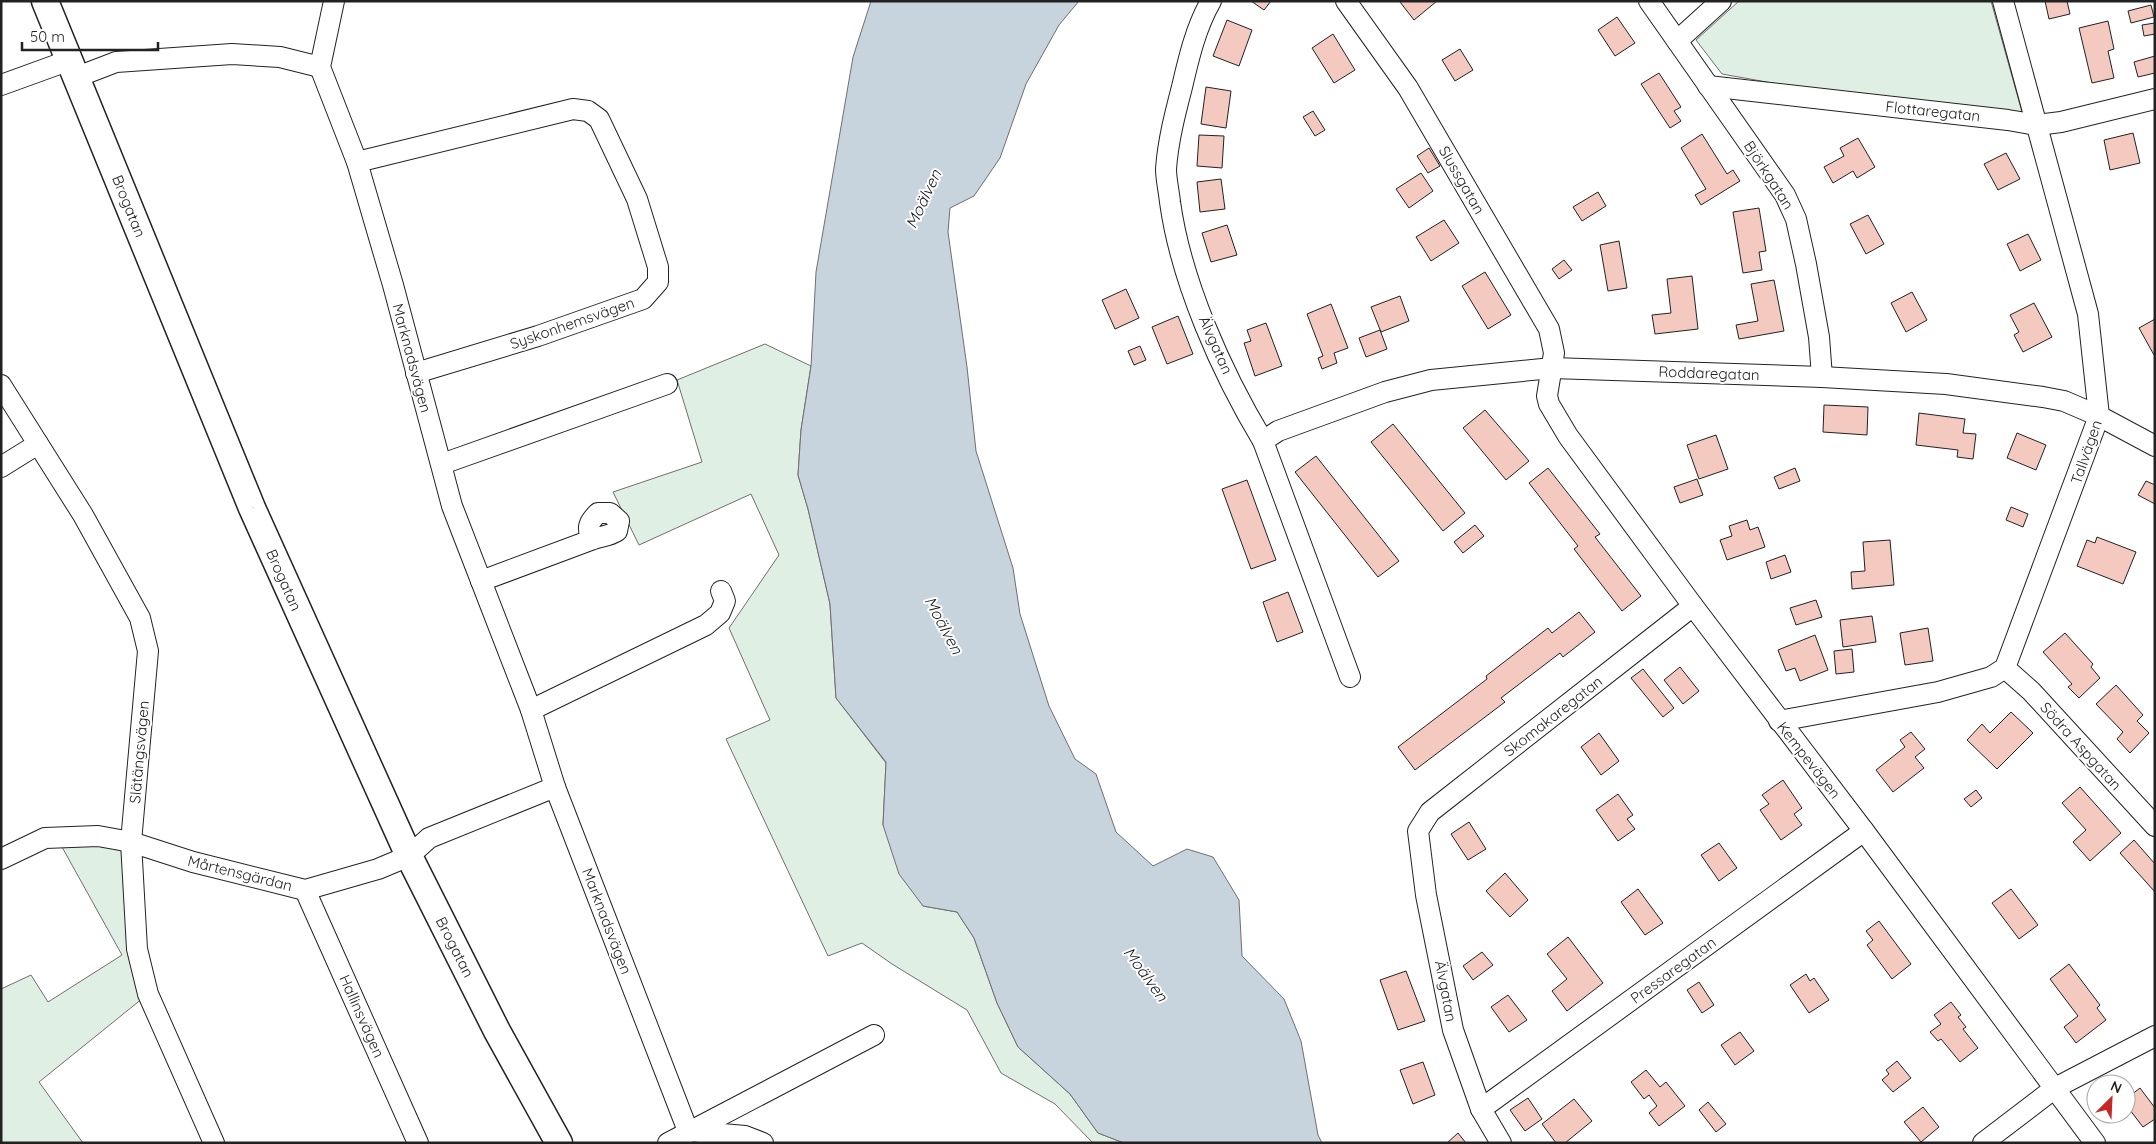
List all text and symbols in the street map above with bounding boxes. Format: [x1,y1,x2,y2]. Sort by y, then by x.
scale bar [22,20,159,52]
text: 50 m [30,27,65,46]
street label: Flottaregatan [1885,97,1981,125]
street label: Björkgatan [1740,137,1798,213]
street label: Slussgatan [1435,142,1489,218]
water label: Moälven [901,166,946,232]
street label: Brogatan [108,172,150,240]
street label: Syskonhemsvägen [507,293,637,353]
street label: Marknadsvägen [388,301,436,415]
street label: Älvgatan [1195,313,1237,377]
street label: Roddaregatan [1658,362,1760,384]
street label: Tallvägen [2066,418,2106,486]
street label: Brogatan [262,546,306,614]
water label: Moälven [920,593,968,658]
street label: Skomakaregatan [1500,672,1606,760]
street label: Södra Aspgatan [2036,698,2126,794]
street label: Slätängsvägen [125,700,153,804]
street label: Kempevägen [1773,718,1845,802]
street label: Mårtensgärdan [186,851,294,895]
street label: Marknadsvägen [578,865,636,977]
street label: Brogatan [432,914,478,980]
street label: Pressaregatan [1626,933,1720,1007]
water label: Moälven [1120,943,1173,1006]
street label: Älvgatan [1431,959,1461,1023]
street label: Hallinsvägen [335,972,389,1060]
north arrow [2086,1074,2136,1124]
text: N [2108,1077,2125,1097]

